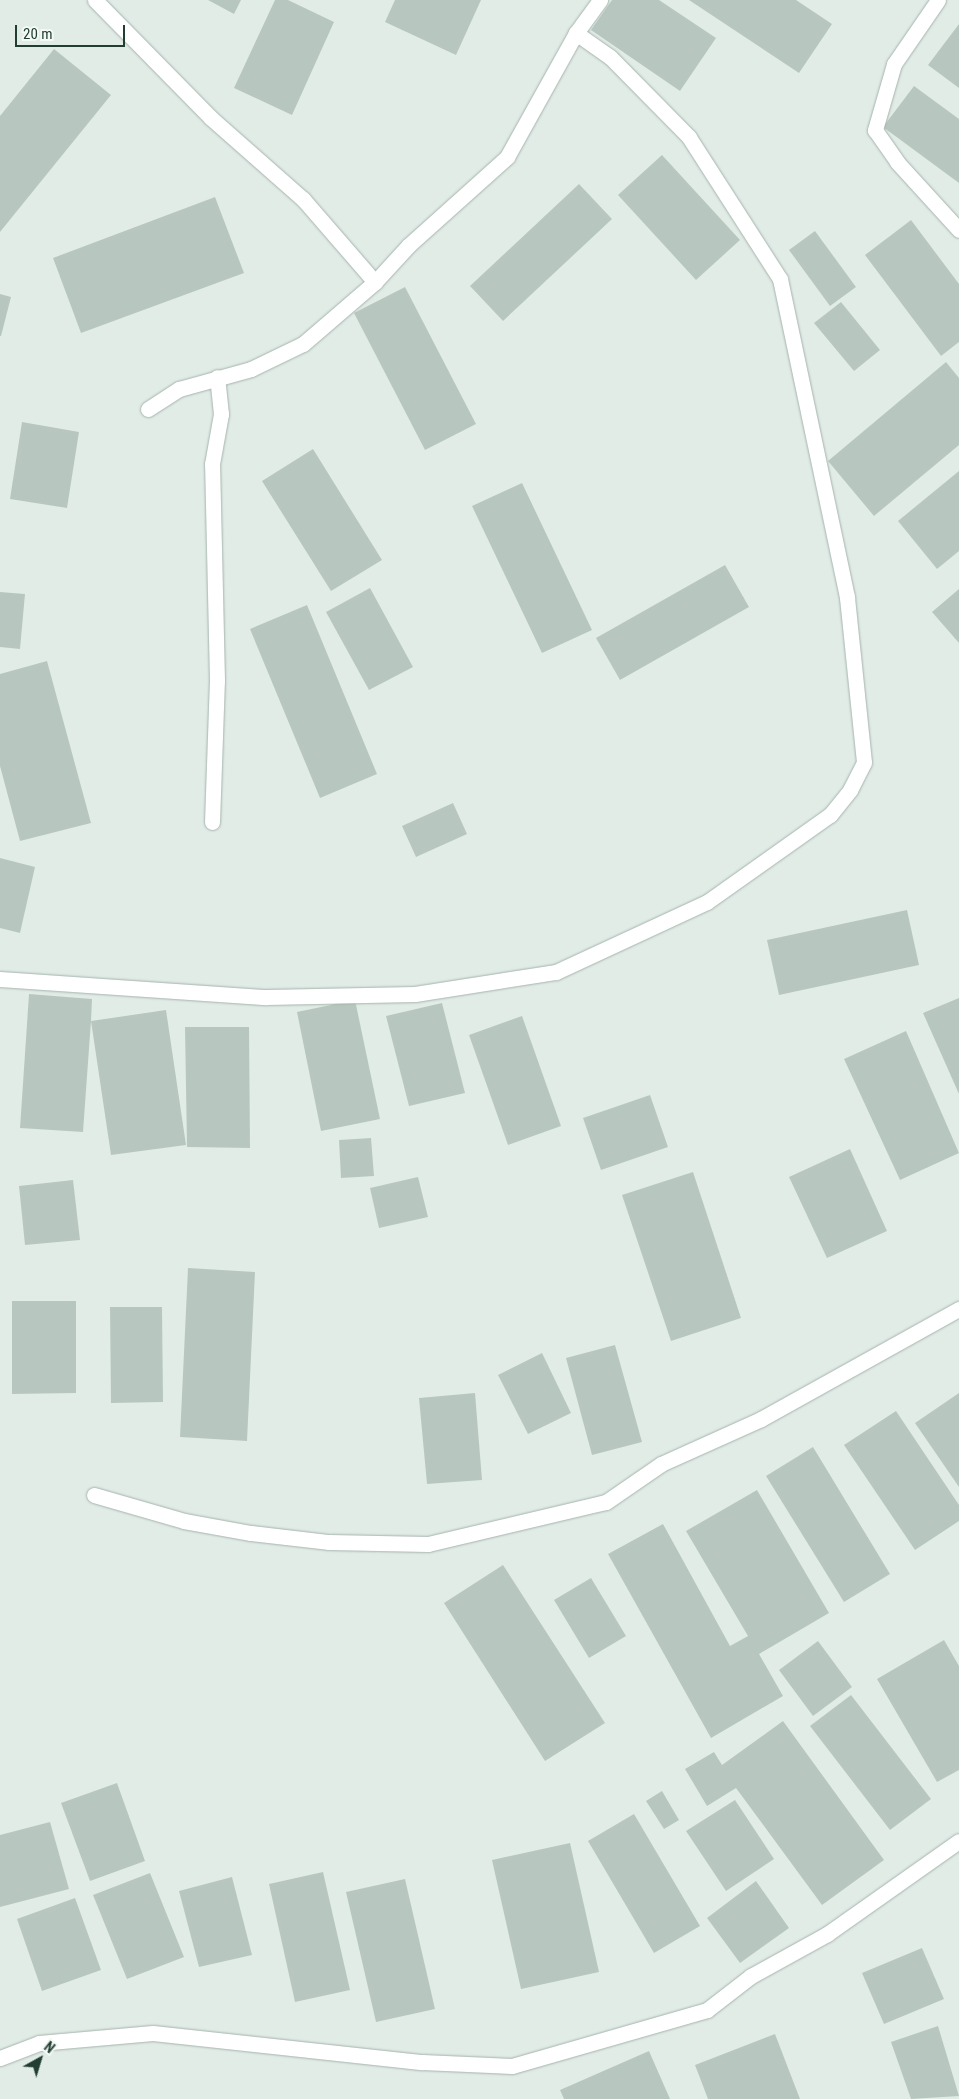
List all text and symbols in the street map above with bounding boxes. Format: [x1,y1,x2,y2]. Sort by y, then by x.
scale bar [18,15,128,47]
text: 20 m [23,25,53,43]
north arrow [15,2034,65,2084]
text: N [41,2038,58,2056]

